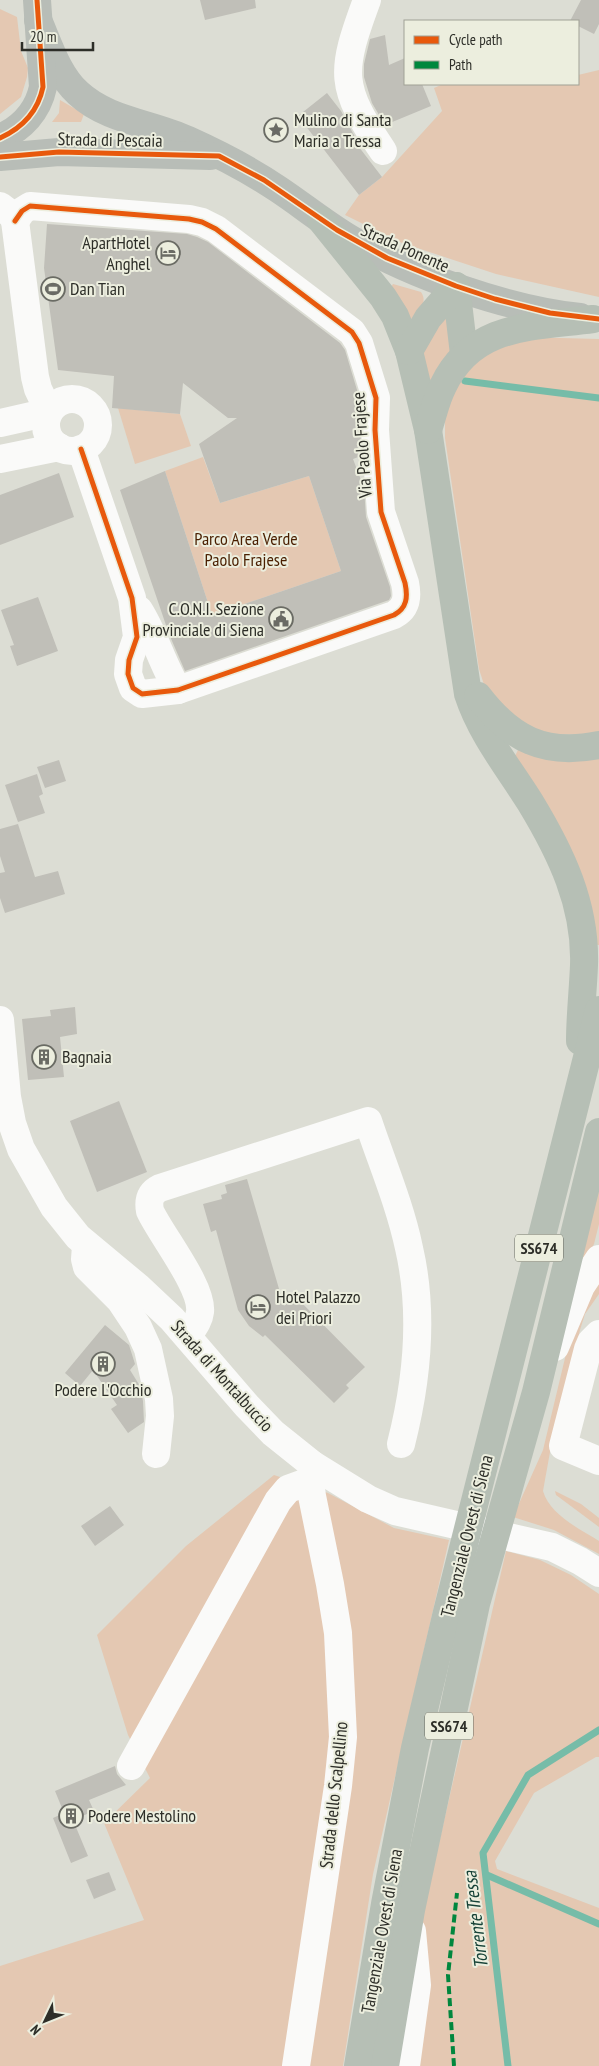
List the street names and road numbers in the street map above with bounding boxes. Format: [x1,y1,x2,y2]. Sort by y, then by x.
street label: Strada di Pescaia [57,127,163,152]
street label: Strada Ponente [357,218,453,277]
street label: Via Paolo Frajese [346,391,377,500]
road number: SS674 [515,1234,563,1262]
street label: Strada di Montalbuccio [166,1315,279,1436]
street label: Tangenziale Ovest di Siena [435,1452,498,1619]
road number: SS674 [425,1712,473,1740]
street label: Strada dello Scalpellino [314,1720,353,1870]
street label: Tangenziale Ovest di Siena [356,1847,407,2015]

